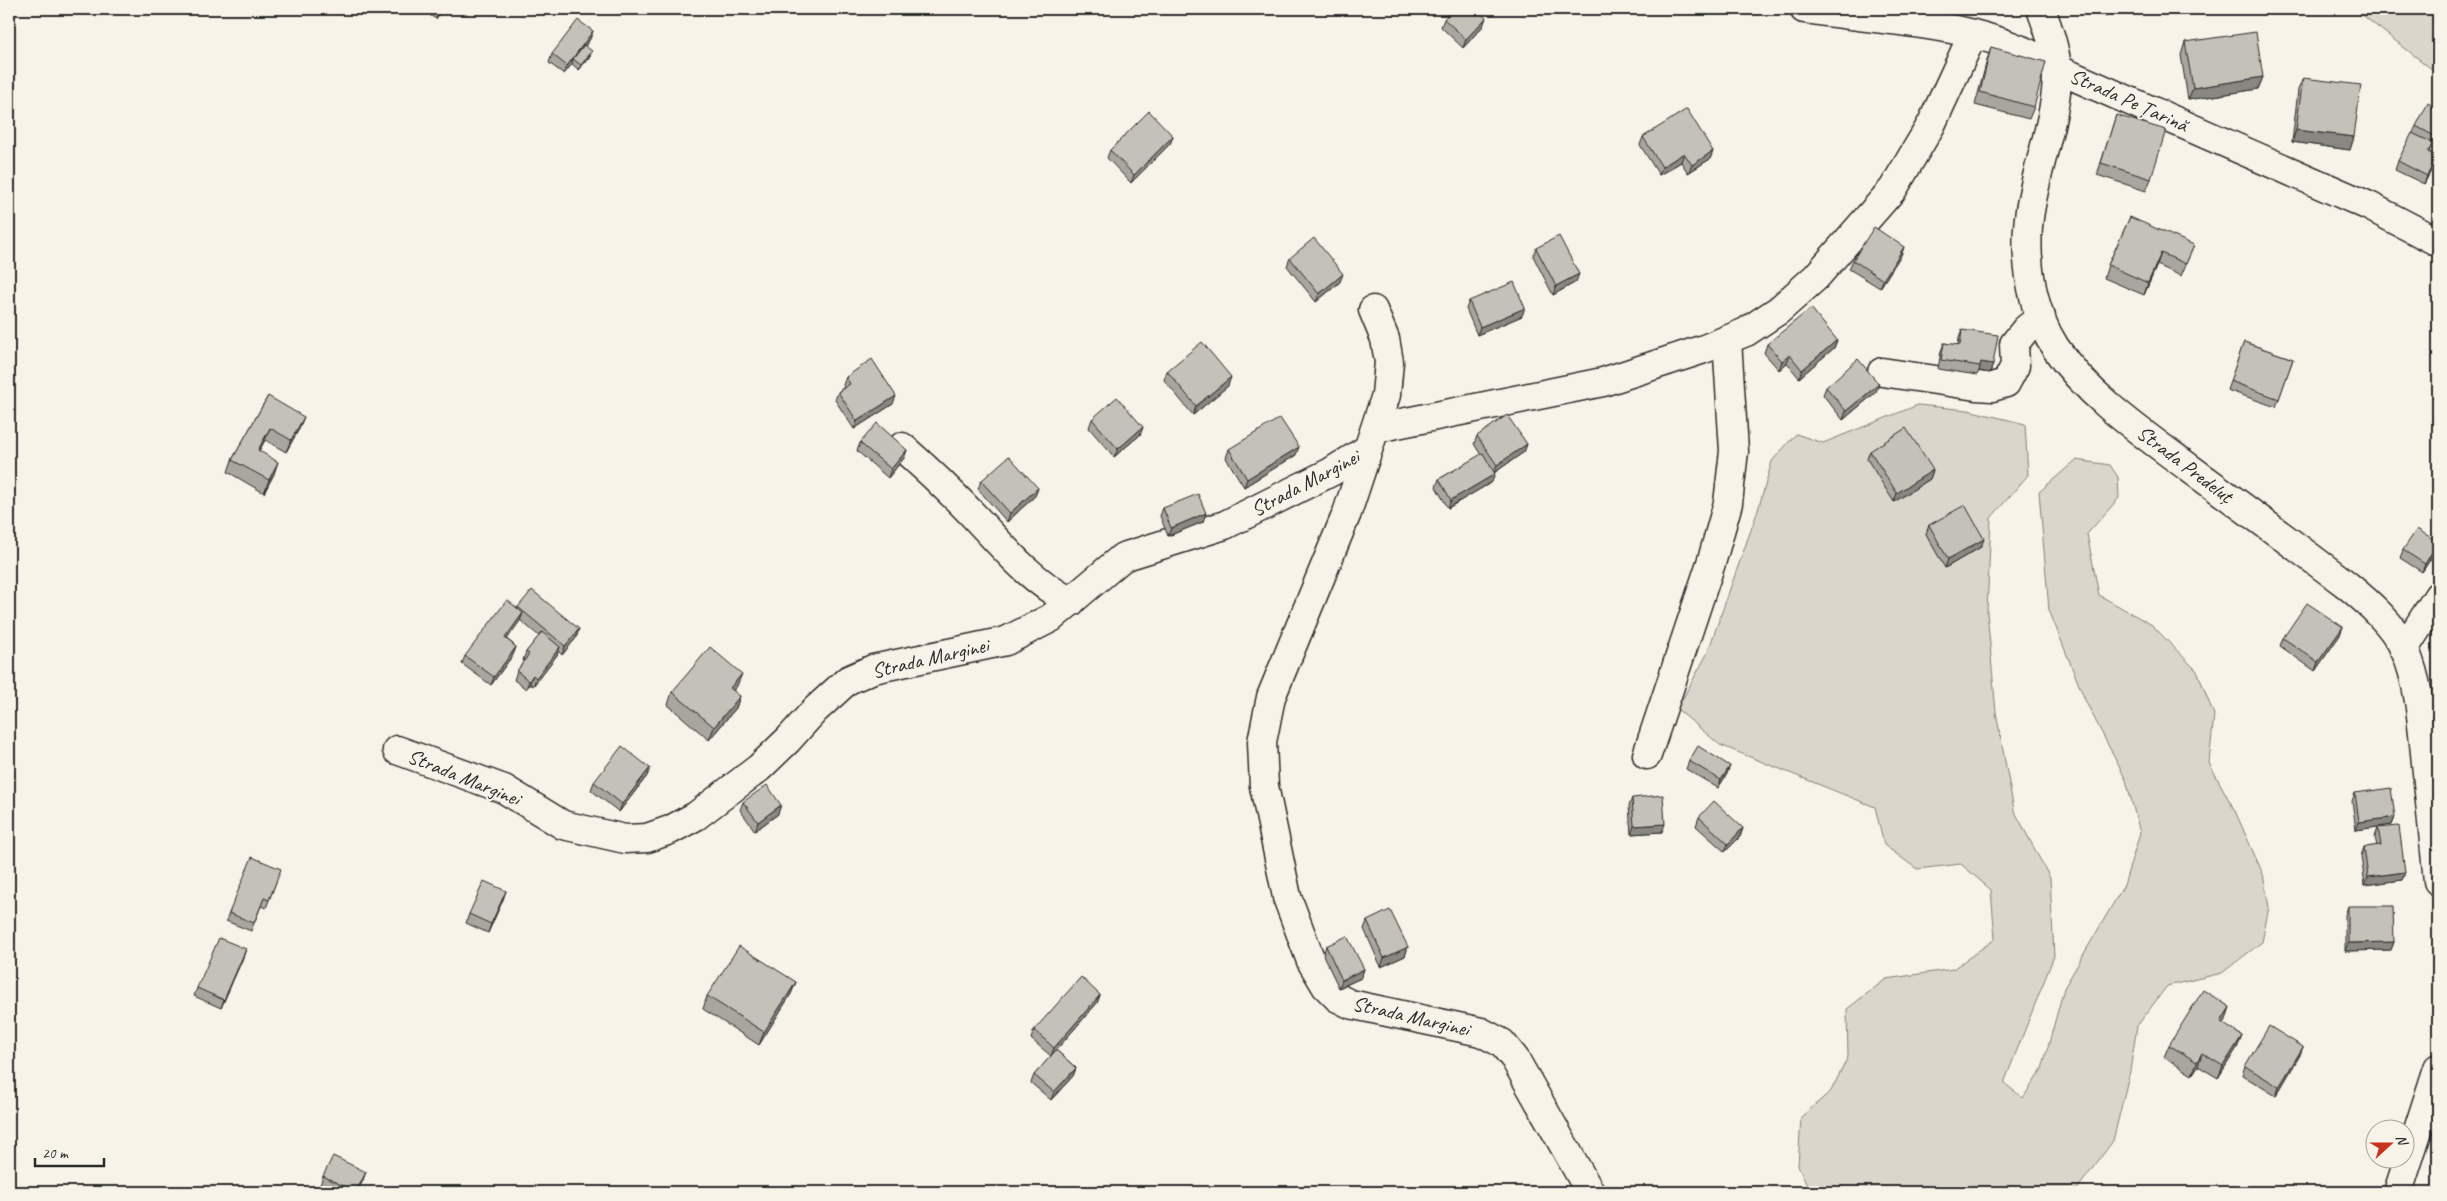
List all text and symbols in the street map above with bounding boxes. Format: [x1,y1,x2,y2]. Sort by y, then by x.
street label: Strada Pe Țarină [2066,62,2194,138]
street label: Strada Predeluț [2132,419,2240,510]
street label: Strada Marginei [1246,442,1366,522]
street label: Strada Marginei [869,631,994,684]
street label: Strada Marginei [404,743,527,812]
street label: Strada Marginei [1350,990,1475,1043]
north arrow [2364,1118,2414,1168]
text: N [2392,1132,2412,1149]
scale bar [35,1136,104,1168]
text: 20 m [42,1144,69,1163]

